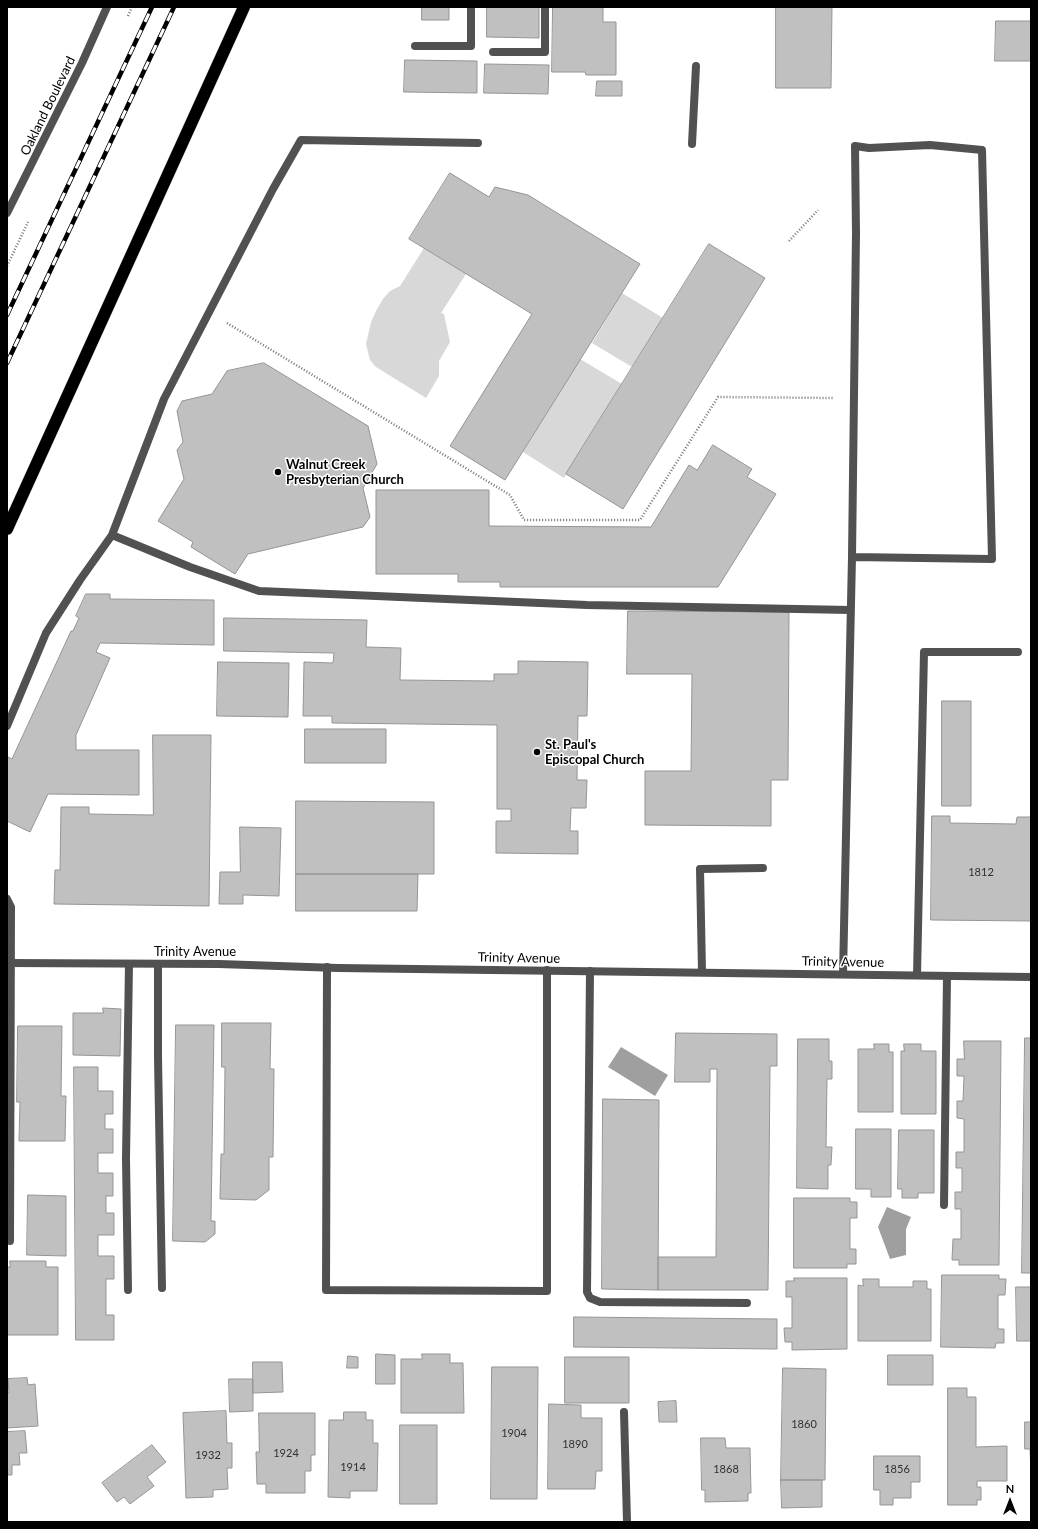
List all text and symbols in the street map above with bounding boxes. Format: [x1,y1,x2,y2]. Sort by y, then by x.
street label: Oakland Boulevard [17,54,79,158]
place label: Walnut Creek Presbyterian Church [286,457,404,488]
marker: Walnut Creek Presbyterian Church [273,467,283,477]
place label: St. Paul's Episcopal Church [545,737,644,768]
marker: St. Paul's Episcopal Church [532,747,542,757]
house number: 1812 [968,865,994,879]
street label: Trinity Avenue [154,944,236,960]
street label: Trinity Avenue [478,949,560,967]
street label: Trinity Avenue [802,953,884,971]
house number: 1860 [791,1417,817,1431]
house number: 1904 [501,1426,527,1440]
house number: 1890 [562,1437,588,1451]
house number: 1924 [273,1446,299,1460]
house number: 1932 [195,1448,221,1462]
house number: 1914 [340,1460,366,1474]
house number: 1868 [713,1462,739,1476]
house number: 1856 [884,1462,910,1476]
north arrow [990,1481,1030,1521]
text: N [1006,1482,1014,1495]

